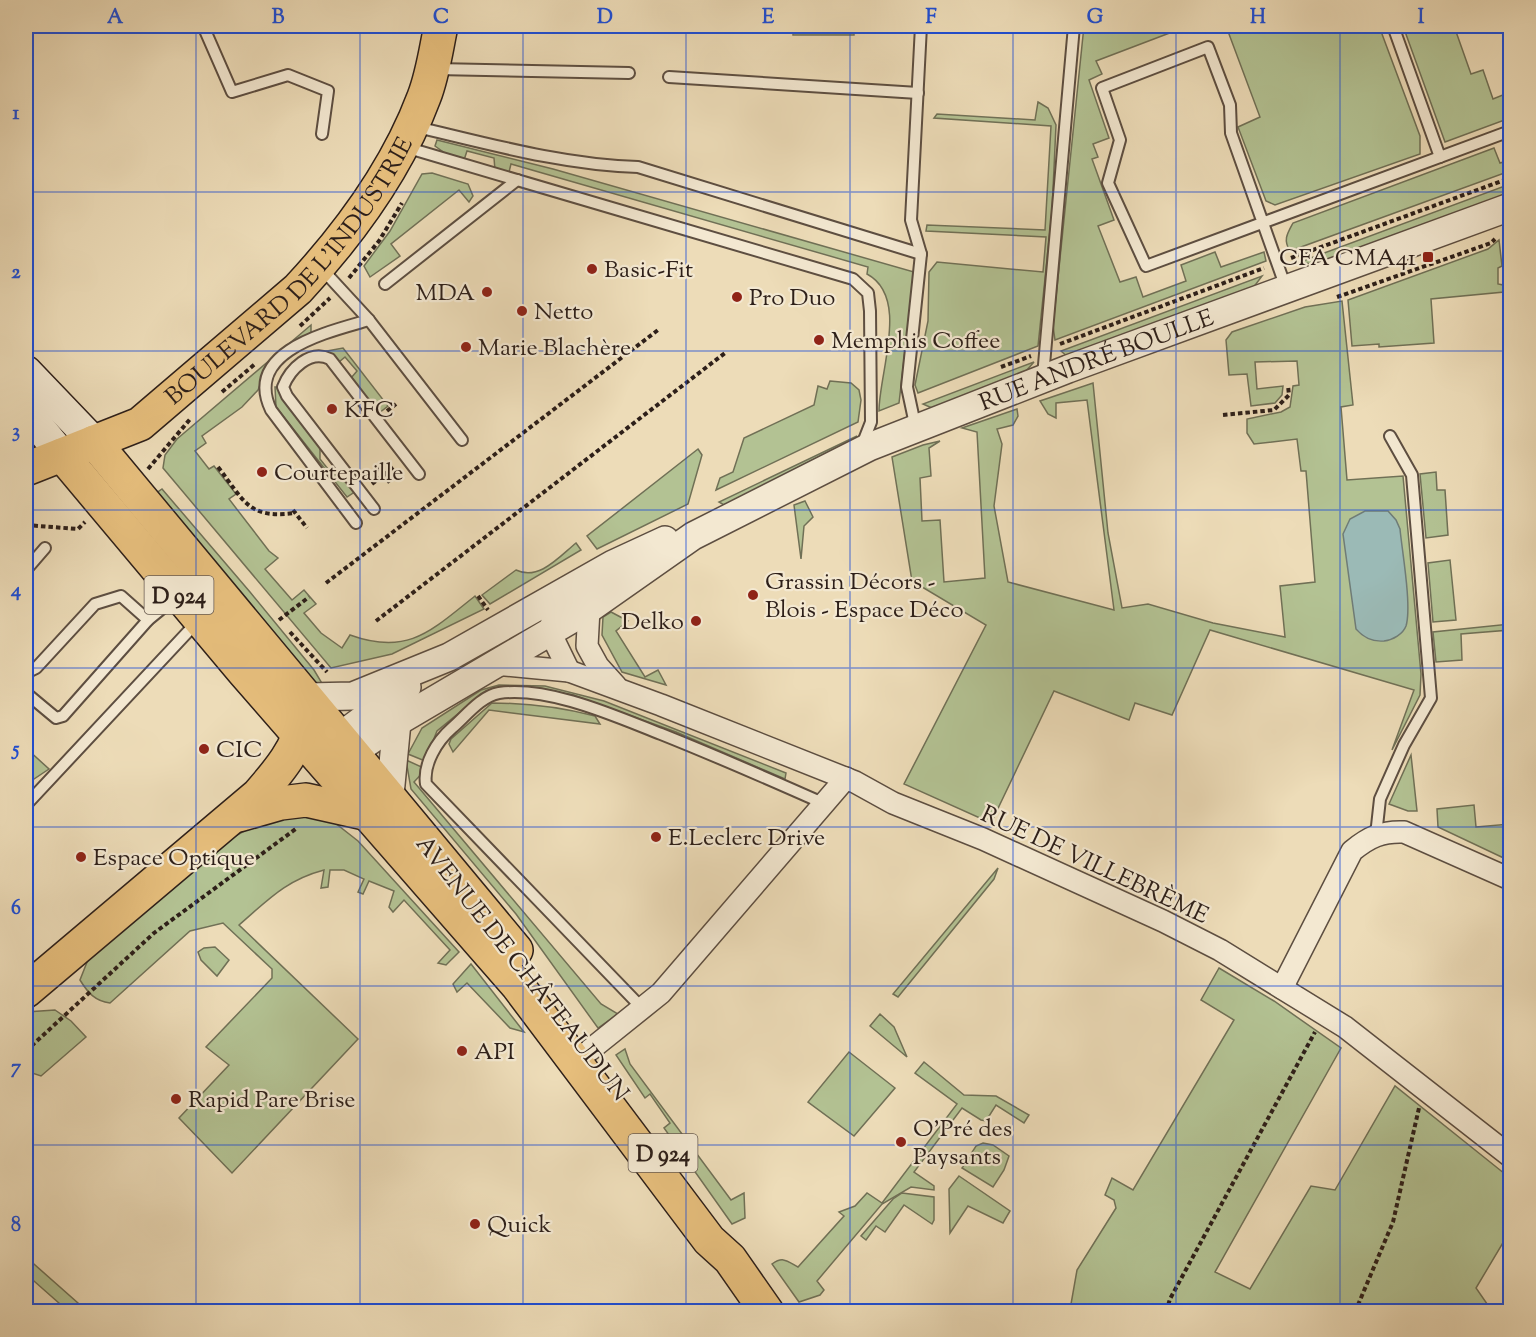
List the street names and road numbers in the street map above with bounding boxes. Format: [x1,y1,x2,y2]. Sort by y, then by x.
street label: BOULEVARD DE L'INDUSTRIE [159,131,423,414]
street label: RUE ANDRÉ BOULLE [975,302,1219,421]
road number: D 924 [144,576,213,614]
street label: RUE DE VILLEBRÈME [975,798,1214,934]
street label: AVENUE DE CHÂTEAUDUN [407,829,636,1109]
road number: D 924 [628,1134,698,1172]

